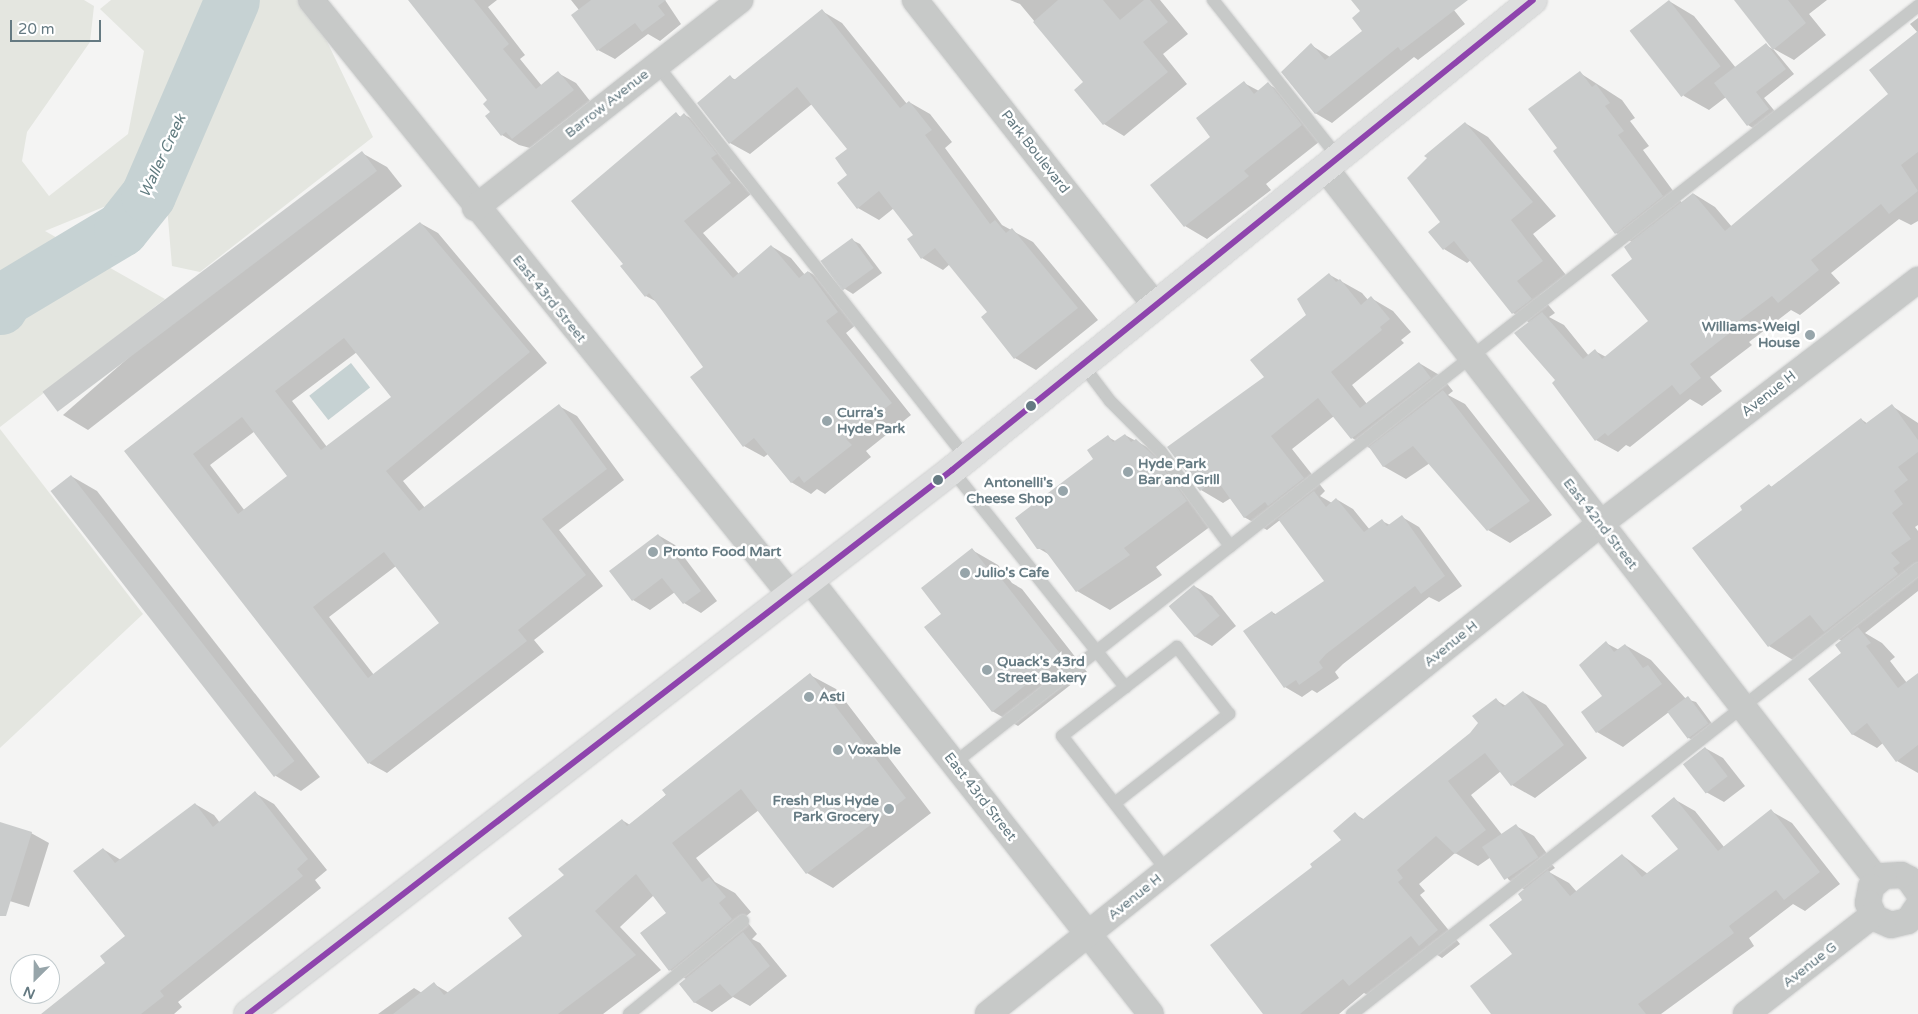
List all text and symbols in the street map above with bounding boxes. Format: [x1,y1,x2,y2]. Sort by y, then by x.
scale bar [12,10,104,42]
text: 20 m [18,20,55,38]
street label: Barrow Avenue [562,66,652,142]
street label: Park Boulevard [997,107,1073,197]
water label: Waller Creek [136,112,190,200]
street label: East 43rd Street [509,252,589,346]
place label: Williams-Weigl House [1702,319,1800,352]
marker: Williams-Weigl House [1804,329,1816,341]
street label: Avenue H [1738,368,1800,420]
unlabelled marker [1026,401,1036,411]
place label: Curra's Hyde Park [837,405,905,438]
marker: Curra's Hyde Park [821,415,833,427]
place label: Hyde Park Bar and Grill [1138,456,1220,488]
marker: Hyde Park Bar and Grill [1122,466,1134,478]
unlabelled marker [933,475,943,485]
place label: Antonelli's Cheese Shop [966,475,1053,508]
street label: East 42nd Street [1559,475,1641,573]
marker: Antonelli's Cheese Shop [1057,485,1069,497]
place label: Pronto Food Mart [663,544,781,560]
marker: Pronto Food Mart [647,546,659,558]
place label: Julio's Cafe [975,565,1049,581]
marker: Julio's Cafe [959,567,971,579]
street label: Avenue H [1421,617,1481,671]
place label: Quack's 43rd Street Bakery [997,654,1087,686]
marker: Quack's 43rd Street Bakery [981,664,993,676]
place label: Asti [819,689,845,705]
marker: Asti [803,691,815,703]
place label: Voxable [848,742,901,758]
marker: Voxable [832,744,844,756]
street label: East 43rd Street [940,749,1020,845]
place label: Fresh Plus Hyde Park Grocery [773,793,879,826]
marker: Fresh Plus Hyde Park Grocery [883,803,895,815]
street label: Avenue H [1105,870,1165,924]
street label: Avenue G [1779,939,1841,991]
north arrow [10,954,60,1004]
text: N [21,982,38,1002]

